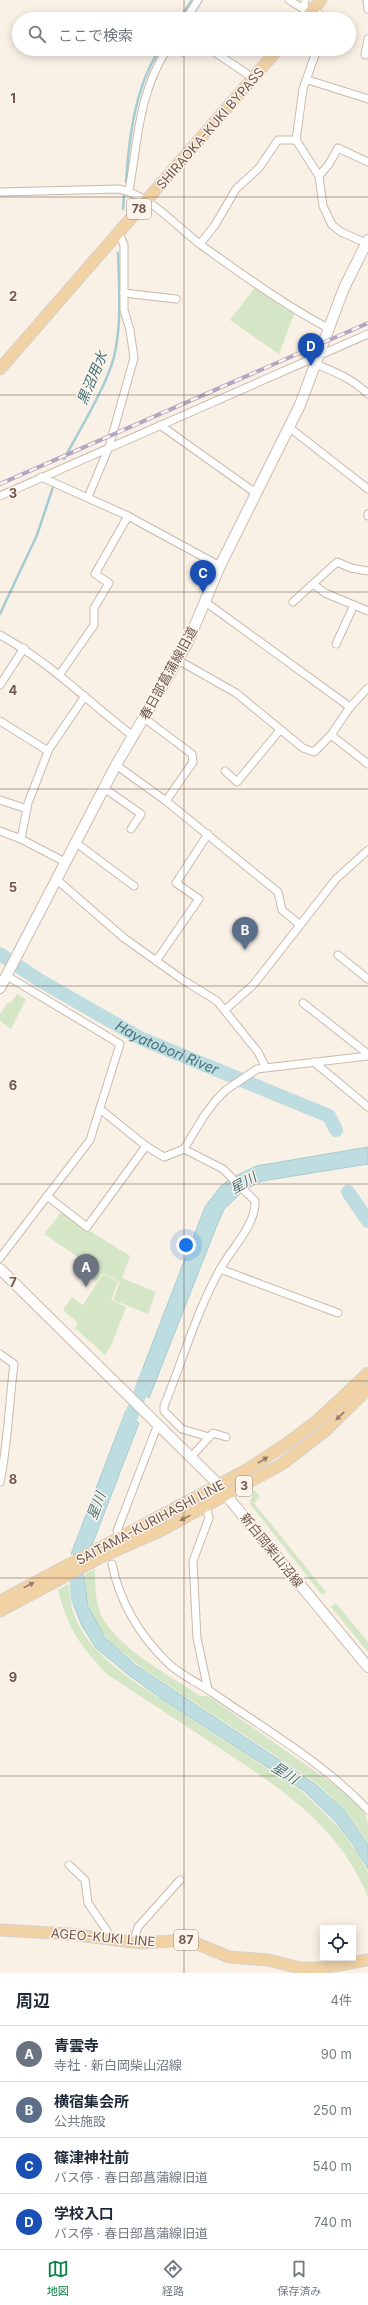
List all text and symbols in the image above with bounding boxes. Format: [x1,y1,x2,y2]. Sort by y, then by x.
search box [12,12,356,56]
icon: search [26,23,48,45]
text: ここで検索 [58,26,133,45]
street label: SHIRAOKA-KUKI BYPASS [153,64,267,192]
text: 1 [10,90,16,106]
road number: 78 [127,199,151,219]
text: 2 [9,288,17,304]
pin: D [298,333,324,366]
water label: 黒沼用水 [73,347,111,407]
text: 3 [9,485,17,501]
pin: C [190,560,216,593]
street label: 春日部菖蒲線旧道 [136,624,200,722]
text: 4 [9,682,18,698]
text: 5 [9,879,17,895]
pin: B [232,917,258,950]
water label: Hayatobori River [113,1017,222,1078]
text: 6 [9,1077,17,1093]
water label: 星川 [226,1167,261,1197]
your location [176,1235,196,1255]
pin: A [73,1254,99,1287]
text: 7 [9,1274,17,1290]
one-way arrow [335,1411,345,1421]
one-way arrow [257,1456,268,1464]
text: 8 [9,1471,17,1487]
street label: SAITAMA-KURIHASHI LINE [73,1476,227,1568]
road number: 3 [236,1476,252,1496]
water label: 星川 [83,1488,109,1522]
street label: 新白岡柴山沼線 [237,1510,307,1590]
one-way arrow [180,1514,191,1521]
one-way arrow [23,1582,34,1589]
text: 9 [9,1669,17,1685]
water label: 星川 [269,1758,303,1788]
street label: AGEO-KUKI LINE [50,1924,156,1950]
map controls [320,1925,356,1961]
button: locate [320,1925,356,1961]
road number: 87 [174,1930,198,1950]
text: 周辺 [16,1991,50,2011]
text: 4件 [331,1992,352,2008]
text: 青雲寺 [54,2036,99,2055]
text: A [24,2046,34,2062]
text: 90 m [321,2046,352,2062]
text: 寺社 · 新白岡柴山沼線 [54,2057,182,2073]
text: 横宿集会所 [54,2092,129,2111]
text: B [25,2102,33,2118]
text: 250 m [313,2102,352,2118]
text: 公共施設 [54,2113,106,2129]
text: 篠津神社前 [54,2148,129,2167]
text: C [24,2158,34,2174]
text: 540 m [312,2158,352,2174]
text: バス停 · 春日部菖蒲線旧道 [54,2169,208,2185]
text: 学校入口 [54,2204,114,2223]
text: D [24,2214,34,2230]
text: 740 m [314,2214,352,2230]
text: バス停 · 春日部菖蒲線旧道 [54,2225,208,2241]
tab: 地図 [47,2258,69,2298]
tab: 経路 [162,2258,184,2298]
tab: 保存済み [277,2258,321,2298]

